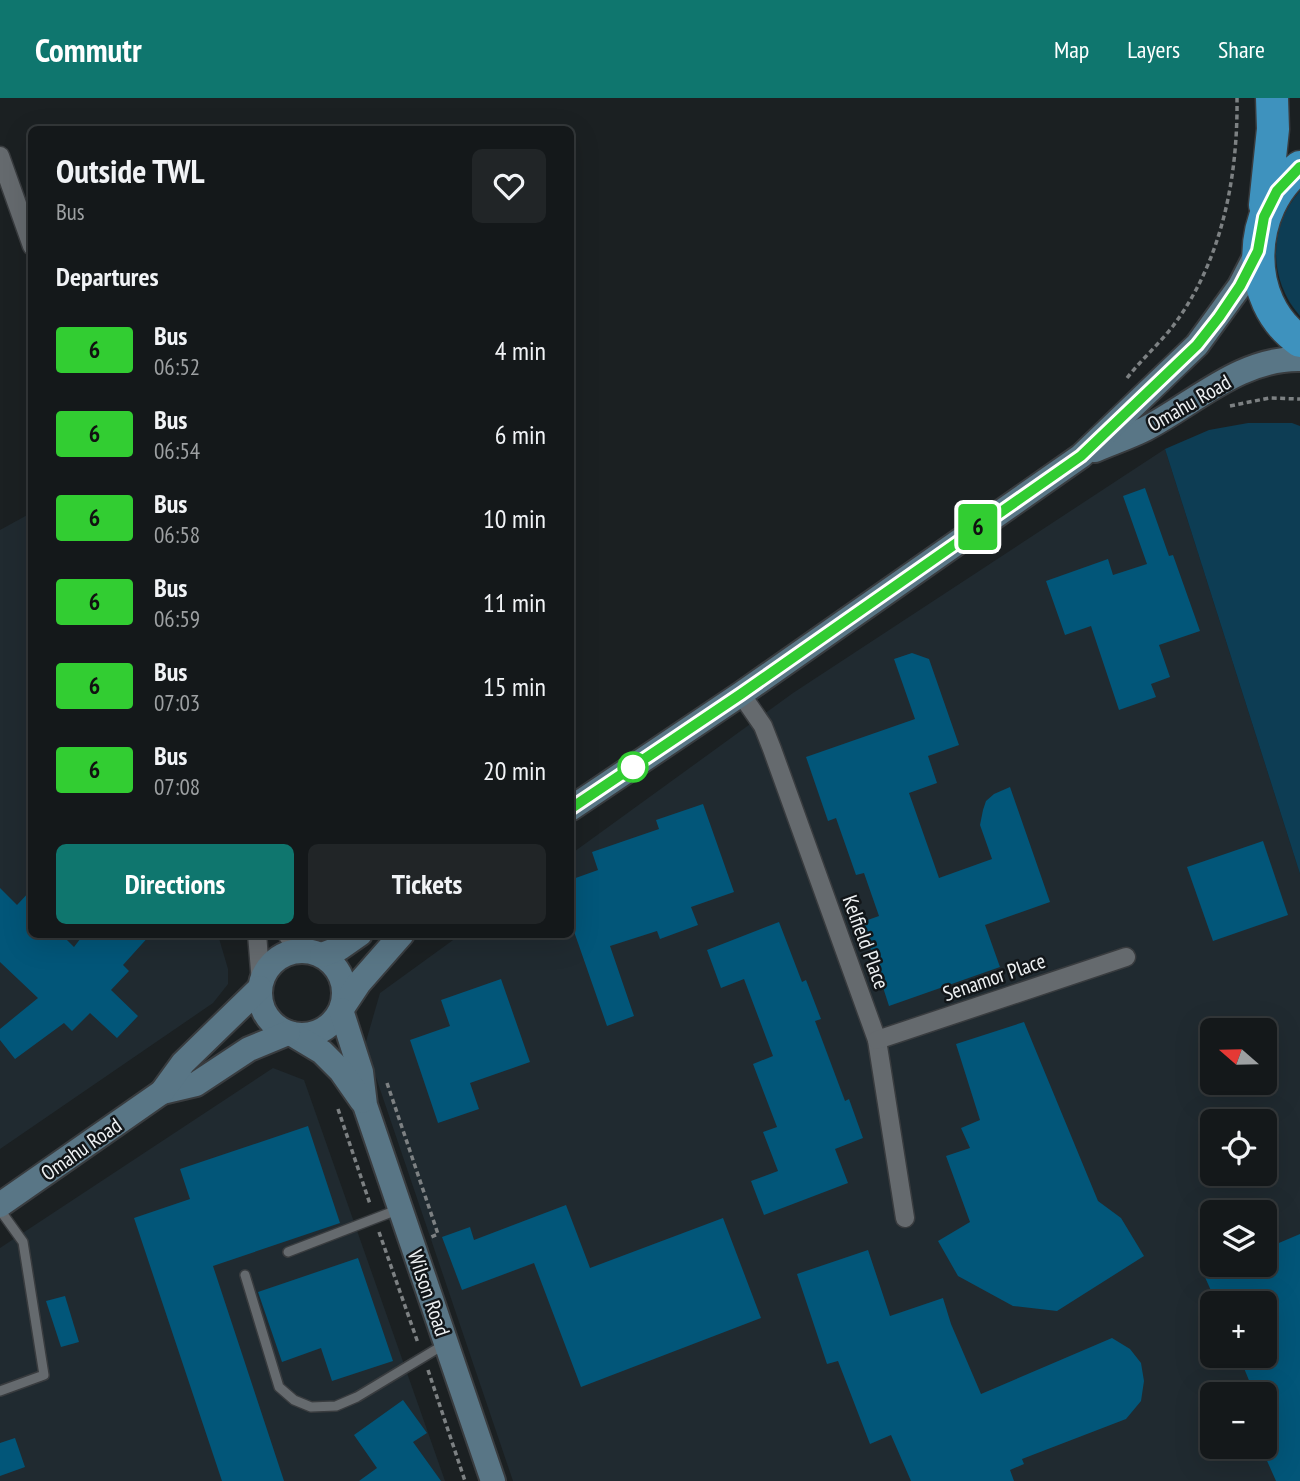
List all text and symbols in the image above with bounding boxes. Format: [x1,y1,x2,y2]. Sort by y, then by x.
text: Commutr [35,28,142,71]
text: Map [1054,34,1089,65]
text: Layers [1127,34,1180,65]
text: Share [1218,34,1265,65]
text: Outside TWL [56,149,205,192]
button: heart [472,149,546,223]
text: Bus [56,197,85,226]
text: Departures [56,260,159,293]
text: Bus [154,319,187,352]
text: 6 [89,334,100,365]
text: 4 min [495,334,546,367]
text: 06:52 [154,352,200,381]
street label: Omahu Road [1142,368,1236,438]
text: Bus [154,403,187,436]
text: 6 [89,418,100,449]
text: 6 min [495,418,546,451]
text: 06:54 [154,436,200,465]
text: Bus [154,487,187,520]
text: 6 [89,502,100,533]
text: 10 min [483,502,546,535]
line badge: 6 [955,504,1001,550]
text: 6 [972,511,984,542]
text: 06:58 [154,520,200,549]
text: Bus [154,571,187,604]
text: 6 [89,586,100,617]
text: 11 min [483,586,546,619]
text: 06:59 [154,604,200,633]
text: Bus [154,655,187,688]
text: 6 [89,670,100,701]
text: 15 min [483,670,546,703]
text: 07:03 [154,688,200,717]
text: Bus [154,739,187,772]
unlabelled marker [618,752,648,782]
text: 6 [89,754,100,785]
text: 20 min [483,754,546,787]
text: 07:08 [154,772,200,801]
button: Directions [56,844,294,924]
button: Tickets [308,844,546,924]
street label: Kelfield Place [837,891,895,993]
street label: Senamor Place [939,947,1049,1007]
north arrow [1200,1018,1278,1096]
map controls [1200,1018,1277,1459]
button: locate [1200,1109,1277,1186]
street label: Omahu Road [35,1111,127,1187]
button: layers [1200,1200,1277,1277]
street label: Wilson Road [402,1246,456,1340]
button: + [1200,1291,1277,1368]
button: − [1200,1382,1277,1459]

